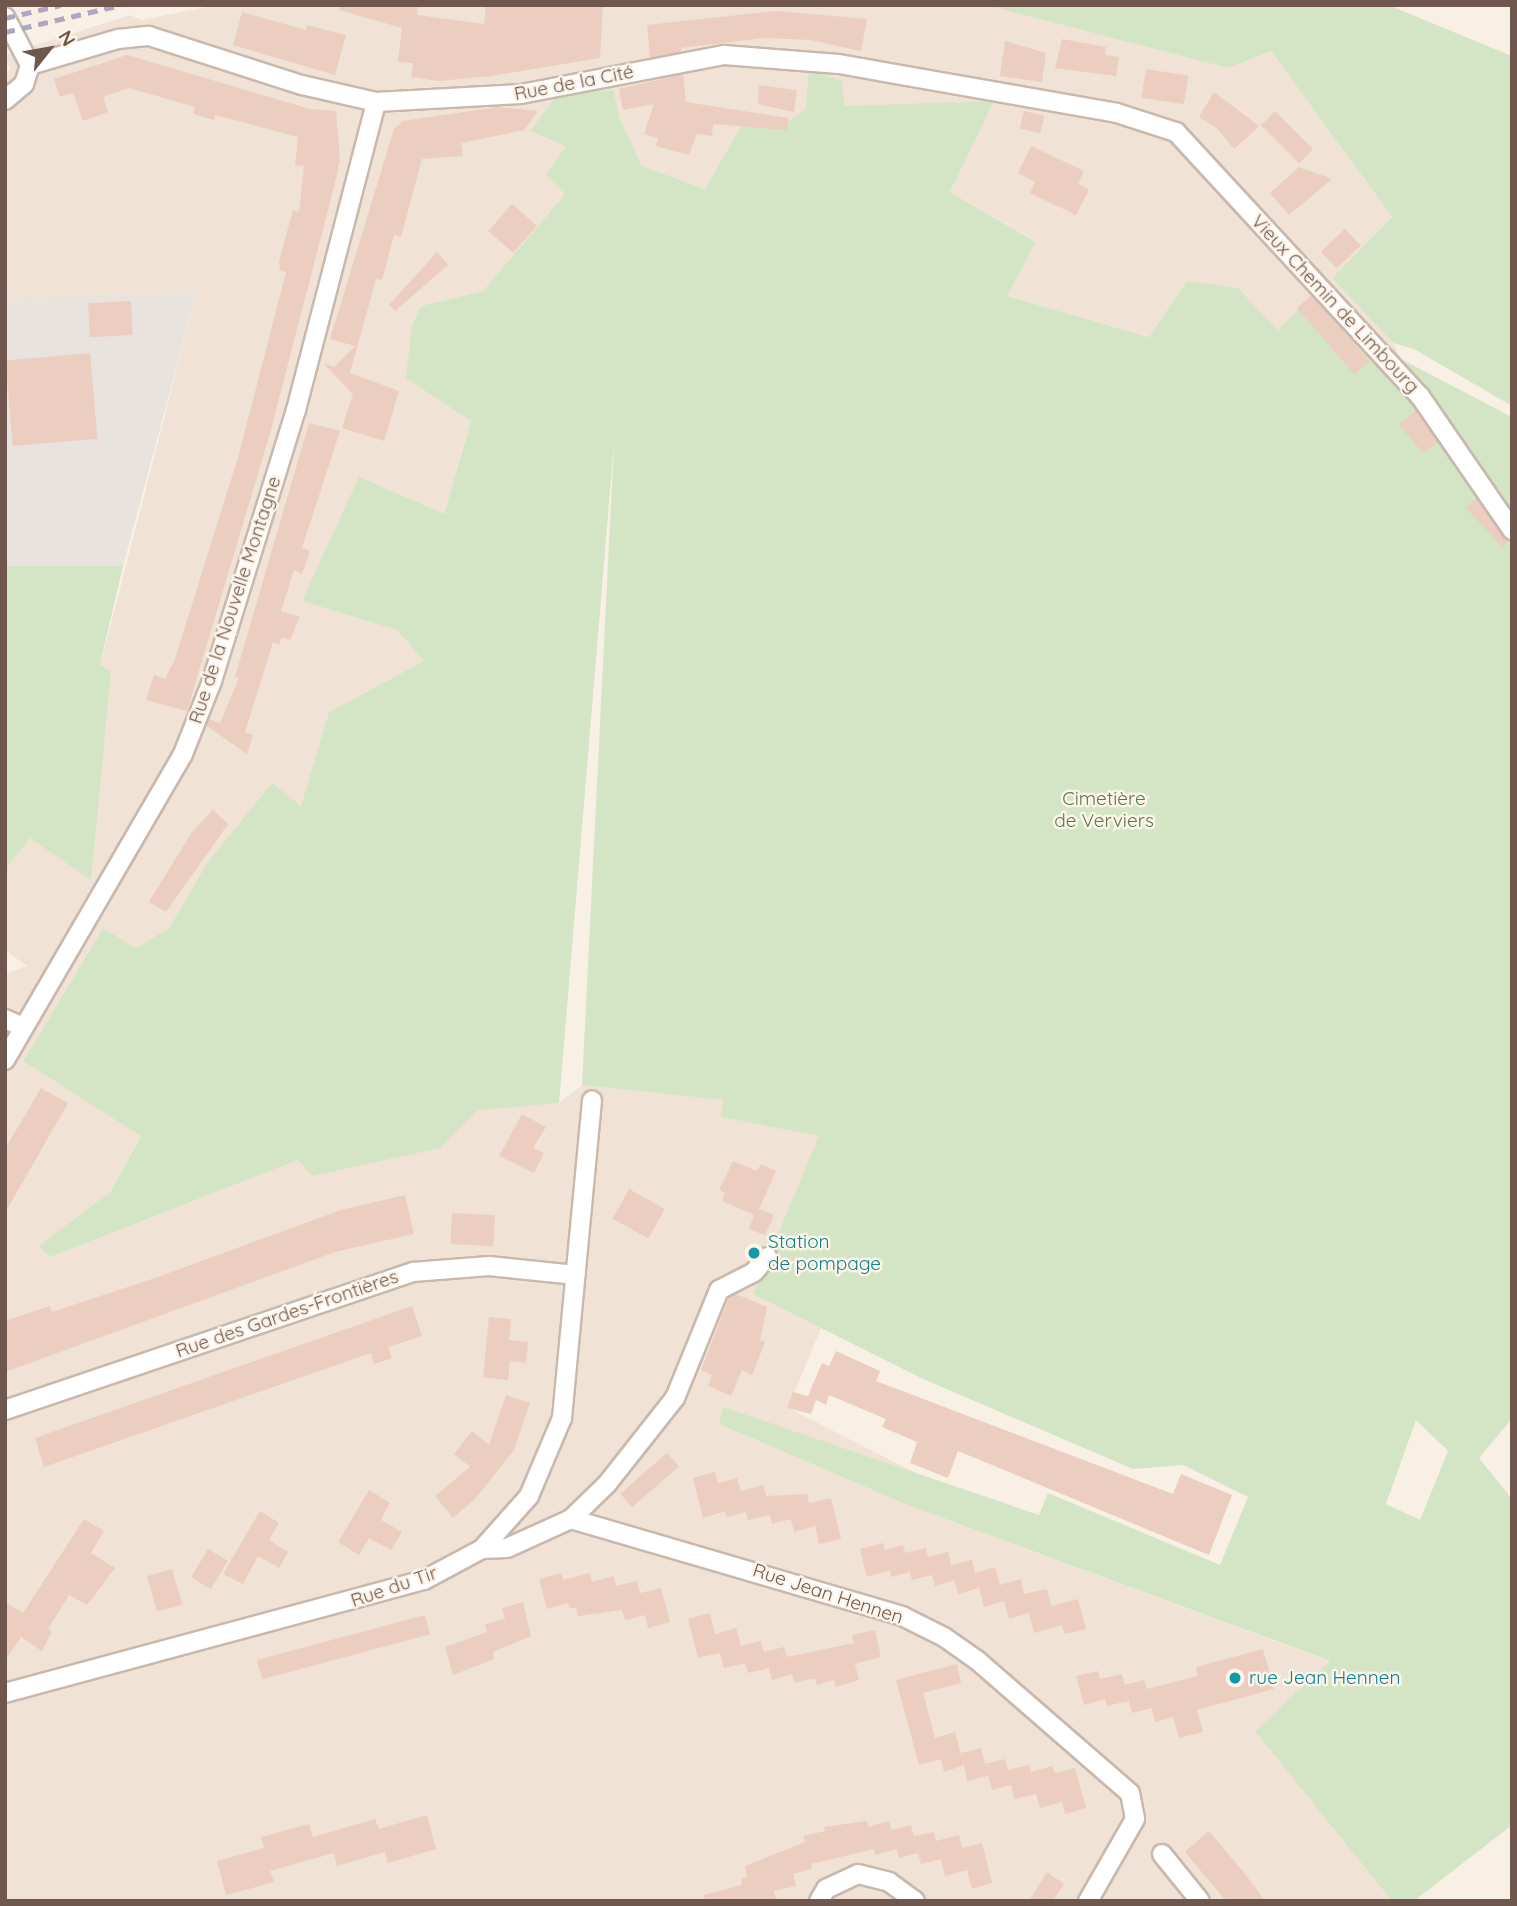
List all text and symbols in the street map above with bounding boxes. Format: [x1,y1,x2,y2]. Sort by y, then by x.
north arrow [14,14,84,84]
text: N [53,26,81,50]
street label: Rue de la Cité [512,60,636,106]
street label: Vieux Chemin de Limbourg [1246,210,1424,398]
street label: Rue de la Nouvelle Montagne [184,473,286,727]
park label: Cimetière de Verviers [1054,788,1154,832]
place label: Station de pompage [768,1231,881,1275]
marker: Station de pompage [746,1245,762,1261]
street label: Rue des Gardes-Frontières [173,1265,401,1363]
street label: Rue Jean Hennen [750,1559,906,1629]
street label: Rue du Tir [348,1562,440,1612]
place label: rue Jean Hennen [1249,1667,1401,1689]
marker: rue Jean Hennen [1227,1670,1243,1686]

